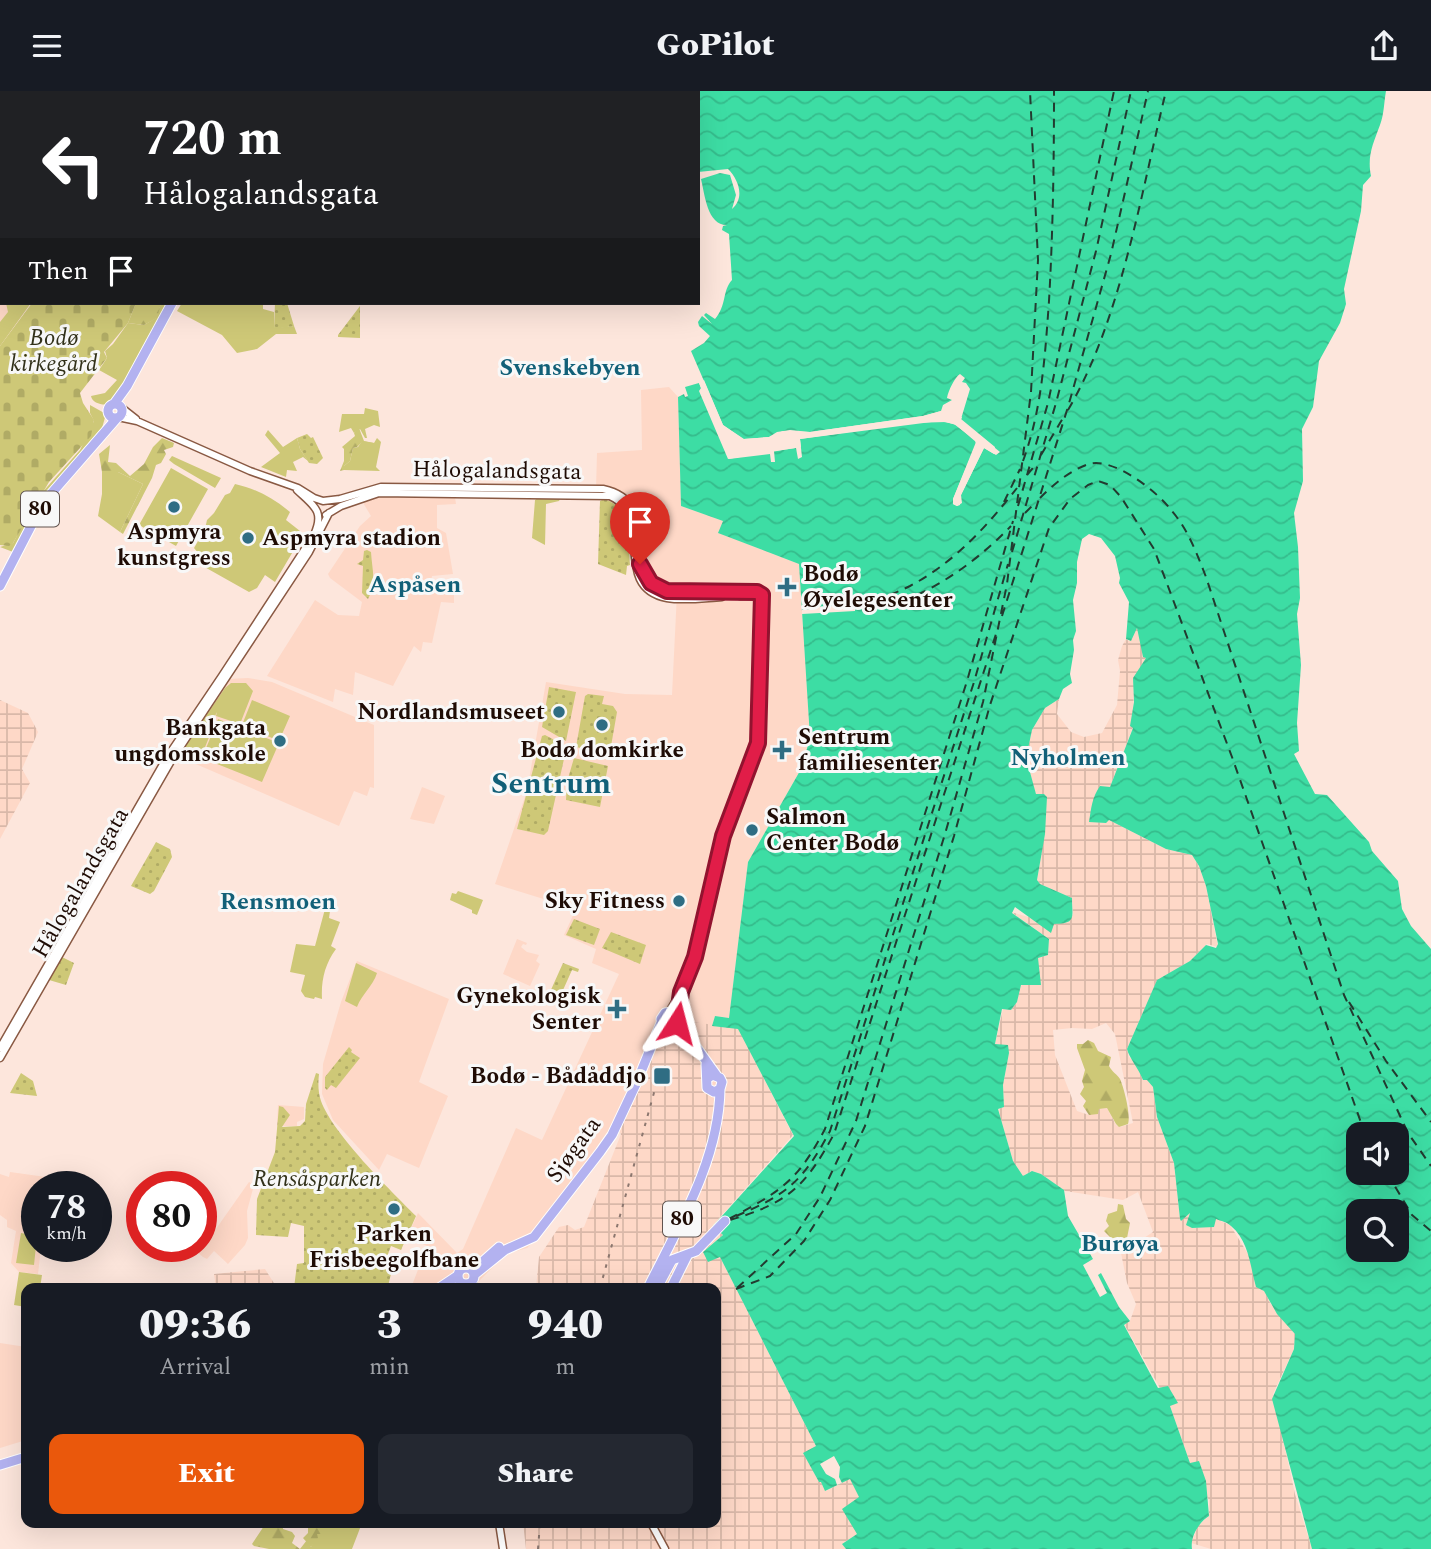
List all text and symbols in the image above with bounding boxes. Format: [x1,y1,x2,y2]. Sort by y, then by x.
text: GoPilot [657,21,774,70]
icon: menu [28,27,66,65]
icon: share [1365,27,1403,65]
text: 720 m [143,102,282,177]
icon: left [28,119,119,210]
text: Hålogalandsgata [143,170,379,219]
text: Then [28,251,88,291]
icon: arrive [102,252,140,290]
park label: Bodø kirkegård [10,321,98,382]
district label: Svenskebyen [499,350,641,386]
street label: Hålogalandsgata [412,452,582,490]
road number: 80 [21,491,59,527]
pin [610,492,670,564]
marker: Aspmyra kunstgress [166,499,182,515]
icon: arrive [621,503,659,541]
place label: Aspmyra kunstgress [117,515,231,576]
place label: Aspmyra stadion [262,521,441,556]
marker: Aspmyra stadion [240,530,256,546]
place label: Bodø Øyelegesenter [803,557,953,618]
district label: Aspåsen [369,567,461,603]
marker: Bodø Øyelegesenter [777,577,797,597]
place label: Nordlandsmuseet [357,695,545,730]
marker: Nordlandsmuseet [551,704,567,720]
place label: Bankgata ungdomsskole [114,711,266,772]
marker: Bodø domkirke [594,717,610,733]
place label: Sentrum familiesenter [798,720,939,781]
marker: Bankgata ungdomsskole [272,733,288,749]
place label: Bodø domkirke [520,733,684,768]
marker: Sentrum familiesenter [772,740,792,760]
district label: Nyholmen [1010,740,1126,776]
district label: Sentrum [491,761,611,807]
place label: Salmon Center Bodø [766,800,899,861]
street label: Hålogalandsgata [24,801,138,965]
marker: Salmon Center Bodø [744,822,760,838]
district label: Rensmoen [220,884,336,920]
place label: Sky Fitness [545,884,665,919]
marker: Sky Fitness [671,893,687,909]
place label: Gynekologisk Senter [456,979,601,1040]
position arrow [640,986,714,1060]
marker: Gynekologisk Senter [607,999,627,1019]
place label: Bodø - Bådåddjo [470,1059,646,1094]
marker: Bodø - Bådåddjo [652,1066,672,1086]
street label: Sjøgata [538,1109,610,1191]
map controls [1346,1122,1409,1262]
button: sound [1346,1122,1409,1185]
park label: Rensåsparken [253,1162,381,1197]
speed limit sign: 80 [126,1171,217,1262]
text: 78 [47,1181,86,1234]
button: search [1346,1199,1409,1262]
marker: Parken Frisbeegolfbane [386,1201,402,1217]
road number: 80 [663,1201,701,1237]
place label: Parken Frisbeegolfbane [309,1217,479,1278]
text: km/h [46,1220,87,1247]
district label: Burøya [1081,1226,1160,1262]
text: 09:36 [139,1294,251,1357]
text: 3 [377,1294,402,1357]
text: 940 [527,1294,603,1357]
text: Arrival [159,1350,231,1385]
text: min [369,1350,410,1385]
text: m [555,1350,575,1385]
button: Exit [49,1434,364,1514]
button: Share [378,1434,693,1514]

